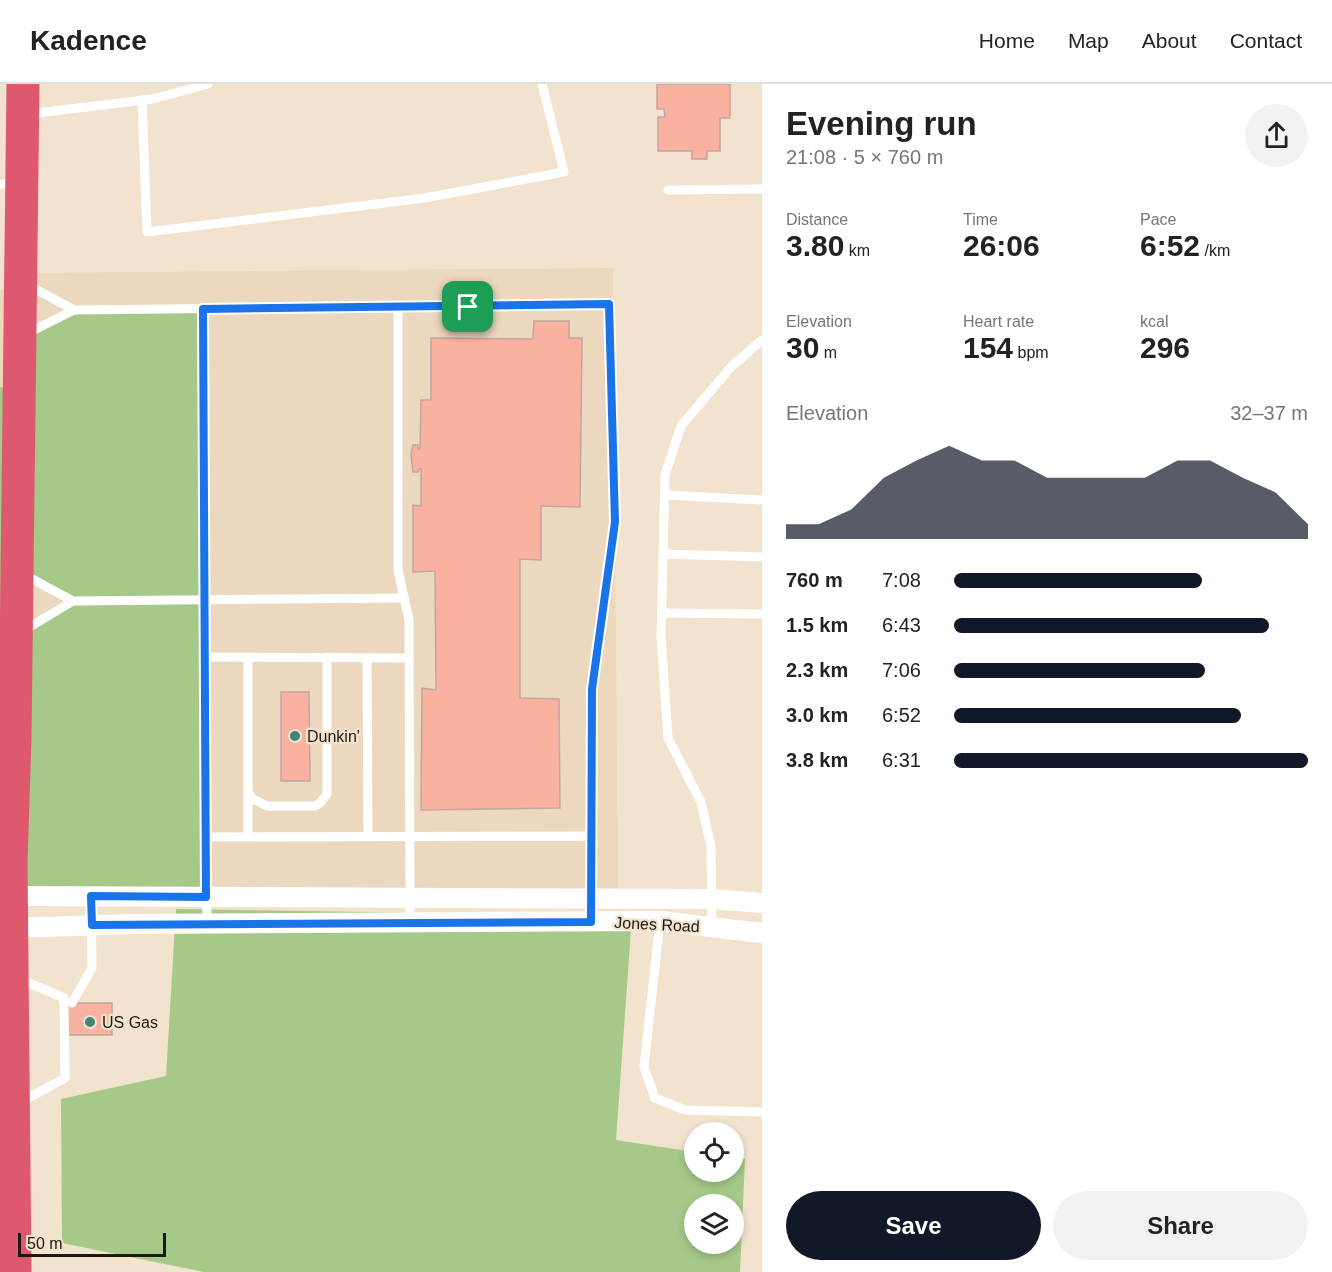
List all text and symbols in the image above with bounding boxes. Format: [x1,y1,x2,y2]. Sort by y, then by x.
text: Kadence [30,25,147,56]
text: Home [979,29,1035,52]
text: Map [1068,29,1109,52]
text: About [1142,29,1197,52]
text: Contact [1230,29,1302,52]
button: share [1245,104,1308,167]
text: Evening run [786,105,977,142]
text: 21:08 · 5 × 760 m [786,146,943,168]
text: Distance [786,211,848,228]
text: Time [963,211,998,228]
text: Pace [1140,211,1176,228]
text: 3.80 [786,229,844,262]
text: 26:06 [963,229,1040,262]
text: 6:52 [1140,229,1200,262]
text: km [844,242,870,259]
text: /km [1200,242,1230,259]
pin [442,281,493,332]
icon: arrive [451,290,484,323]
text: Elevation [786,313,852,330]
text: Heart rate [963,313,1034,330]
text: kcal [1140,313,1168,330]
text: 30 [786,331,819,364]
text: 154 [963,331,1013,364]
text: 296 [1140,331,1190,364]
text: m [819,344,837,361]
text: bpm [1013,344,1049,361]
text: Elevation [786,402,868,424]
text: 32–37 m [1230,402,1308,424]
text: 760 m [786,569,843,591]
text: 7:08 [882,569,921,591]
text: 1.5 km [786,614,848,636]
text: 6:43 [882,614,921,636]
text: 2.3 km [786,659,848,681]
text: 7:06 [882,659,921,681]
text: 3.0 km [786,704,848,726]
text: 6:52 [882,704,921,726]
place label: Dunkin' [307,728,360,745]
marker: Dunkin' [288,729,302,743]
text: 3.8 km [786,749,848,771]
text: 6:31 [882,749,921,771]
street label: Jones Road [614,914,700,935]
place label: US Gas [102,1014,158,1031]
marker: US Gas [83,1015,97,1029]
map controls [684,1122,744,1254]
button: locate [684,1122,744,1182]
button: Save [786,1191,1041,1260]
button: Share [1053,1191,1308,1260]
button: layers [684,1194,744,1254]
scale bar [18,1230,166,1258]
text: 50 m [27,1235,63,1252]

